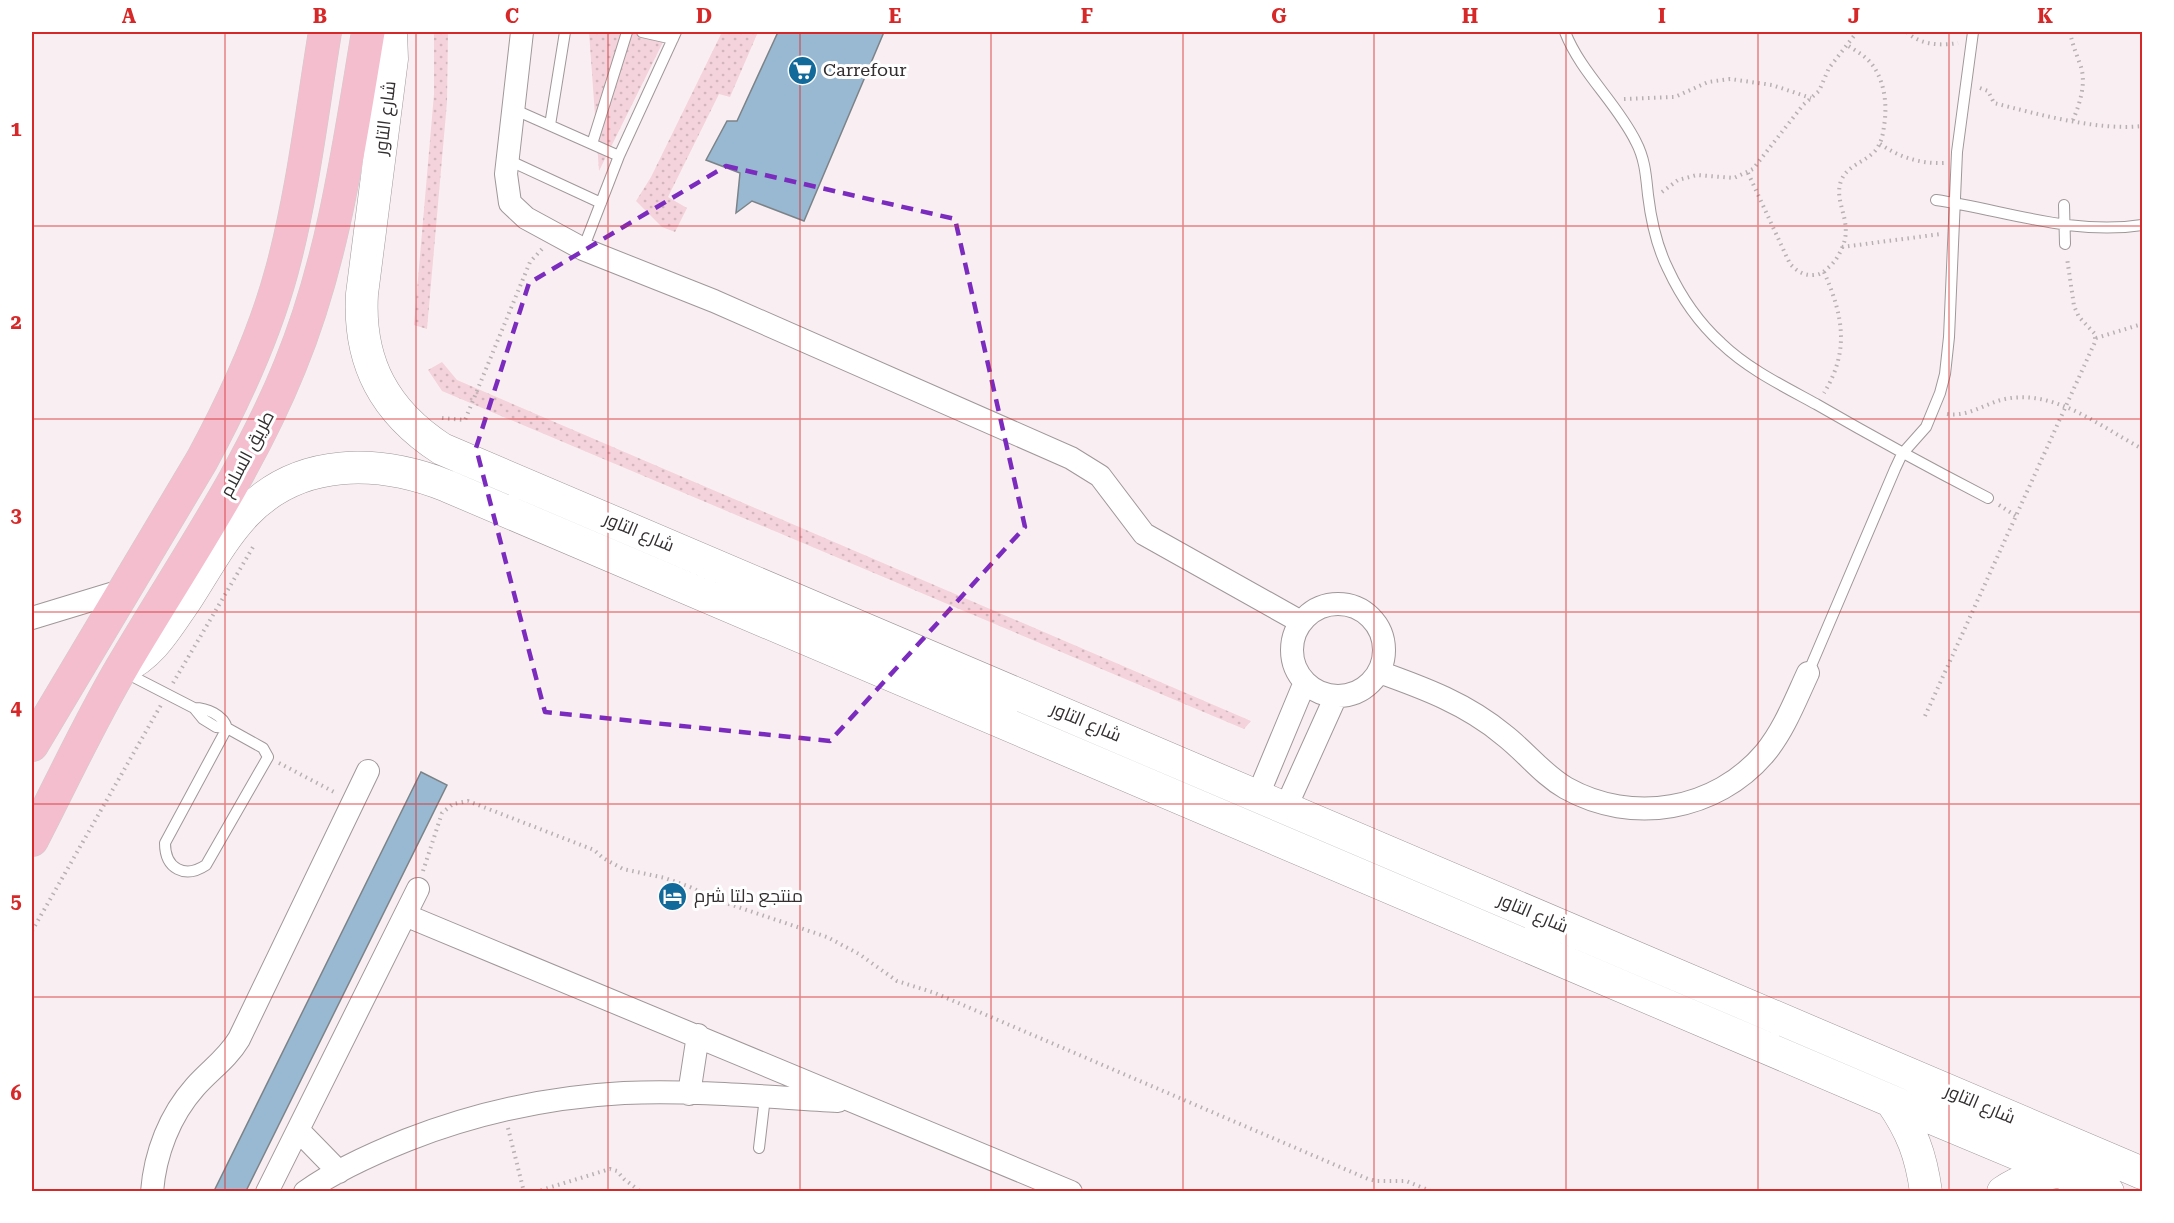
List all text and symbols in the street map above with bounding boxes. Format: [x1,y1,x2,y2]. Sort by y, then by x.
text: A [122,4,137,28]
text: B [313,4,327,28]
text: C [505,4,519,28]
text: D [696,4,712,28]
text: E [889,4,902,28]
text: F [1081,4,1093,28]
text: G [1271,4,1287,28]
text: H [1462,4,1478,28]
text: I [1658,4,1666,28]
text: J [1848,4,1860,28]
text: K [2037,4,2053,28]
supermarket icon: Carrefour [786,54,818,86]
place label: Carrefour [823,59,907,80]
street label: شارع التاور [369,80,401,157]
text: 1 [10,117,22,141]
text: 2 [10,310,22,334]
street label: طريق السلام [215,407,280,501]
text: 3 [10,503,22,527]
street label: شارع التاور [599,507,678,558]
text: 4 [10,696,22,720]
street label: شارع التاور [1046,697,1125,748]
hotel icon: منتجع دلتا شرم [657,880,689,912]
place label: منتجع دلتا شرم [694,885,803,908]
street label: شارع التاور [1493,888,1572,939]
text: 5 [10,889,22,913]
street label: شارع التاور [1940,1079,2019,1130]
text: 6 [10,1081,22,1105]

